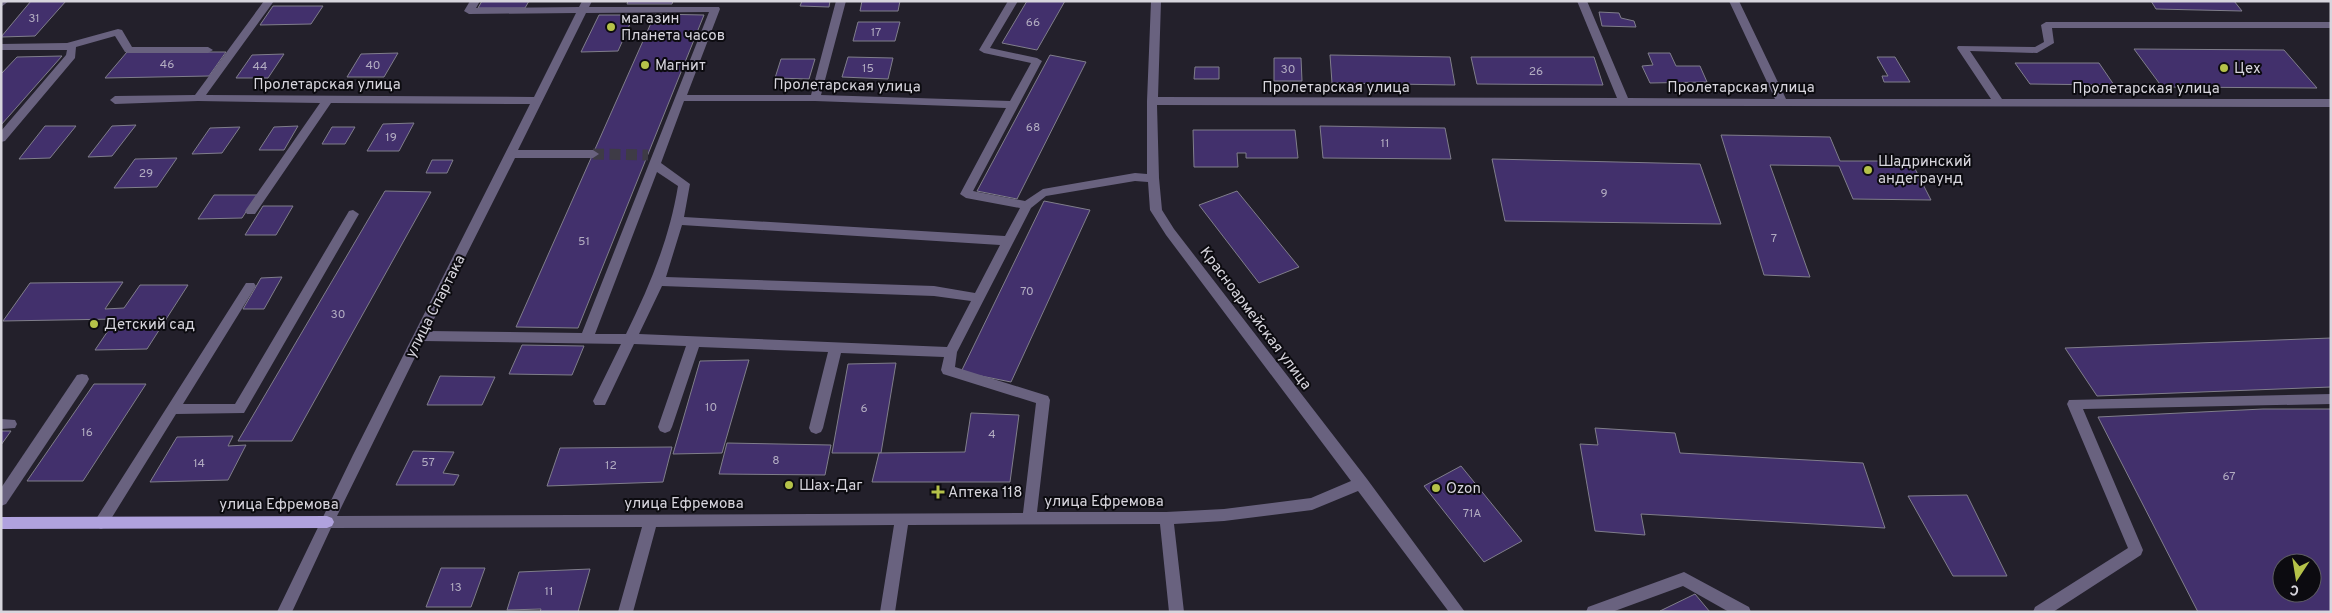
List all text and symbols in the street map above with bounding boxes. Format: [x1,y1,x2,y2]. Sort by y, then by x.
place label: магазин Планета часов [621,10,725,46]
house number: 31 [28,11,40,27]
house number: 66 [1026,15,1040,31]
marker: магазин Планета часов [605,21,617,33]
house number: 17 [871,25,881,41]
house number: 46 [160,57,174,73]
place label: Магнит [655,57,706,76]
house number: 40 [365,58,381,74]
house number: 44 [253,59,267,75]
marker: Магнит [639,59,651,71]
place label: Цех [2234,60,2261,79]
house number: 15 [862,61,874,77]
house number: 30 [1281,62,1295,78]
marker: Цех [2218,62,2230,74]
house number: 26 [1529,64,1543,80]
street label: Пролетарская улица [253,76,401,95]
street label: Пролетарская улица [773,76,921,97]
street label: Пролетарская улица [1262,79,1410,98]
street label: Пролетарская улица [1667,79,1815,98]
street label: Пролетарская улица [2072,80,2220,99]
house number: 68 [1026,120,1040,136]
house number: 19 [385,130,397,146]
house number: 11 [1381,136,1389,152]
place label: Шадринский андеграунд [1878,153,1972,189]
marker: Шадринский андеграунд [1862,164,1874,176]
house number: 29 [139,166,153,182]
house number: 9 [1600,186,1608,202]
house number: 7 [1771,231,1777,247]
house number: 51 [578,234,590,250]
street label: Красноармейская улица [1195,244,1315,394]
street label: улица Спартака [402,252,470,361]
house number: 70 [1020,284,1034,300]
house number: 30 [331,307,345,323]
place label: Детский сад [104,316,195,335]
marker: Детский сад [88,318,100,330]
house number: 10 [705,400,717,416]
house number: 6 [860,401,868,417]
house number: 16 [81,425,93,441]
house number: 4 [988,427,996,443]
house number: 8 [772,453,780,469]
house number: 57 [421,455,435,471]
house number: 14 [193,456,205,472]
house number: 12 [605,458,617,474]
house number: 67 [2222,469,2236,485]
place label: Шах-Даг [799,477,863,496]
marker: Шах-Даг [783,479,795,491]
place label: Ozon [1446,480,1481,499]
marker: Ozon [1430,482,1442,494]
place label: Аптека 118 [948,484,1022,503]
marker: Аптека 118 [932,486,944,498]
street label: улица Ефремова [1044,493,1164,512]
street label: улица Ефремова [624,495,744,514]
street label: улица Ефремова [219,496,339,515]
house number: 71А [1463,506,1481,522]
north arrow [2272,553,2322,603]
house number: 13 [450,580,462,596]
text: С [2288,580,2301,598]
house number: 11 [545,584,553,600]

